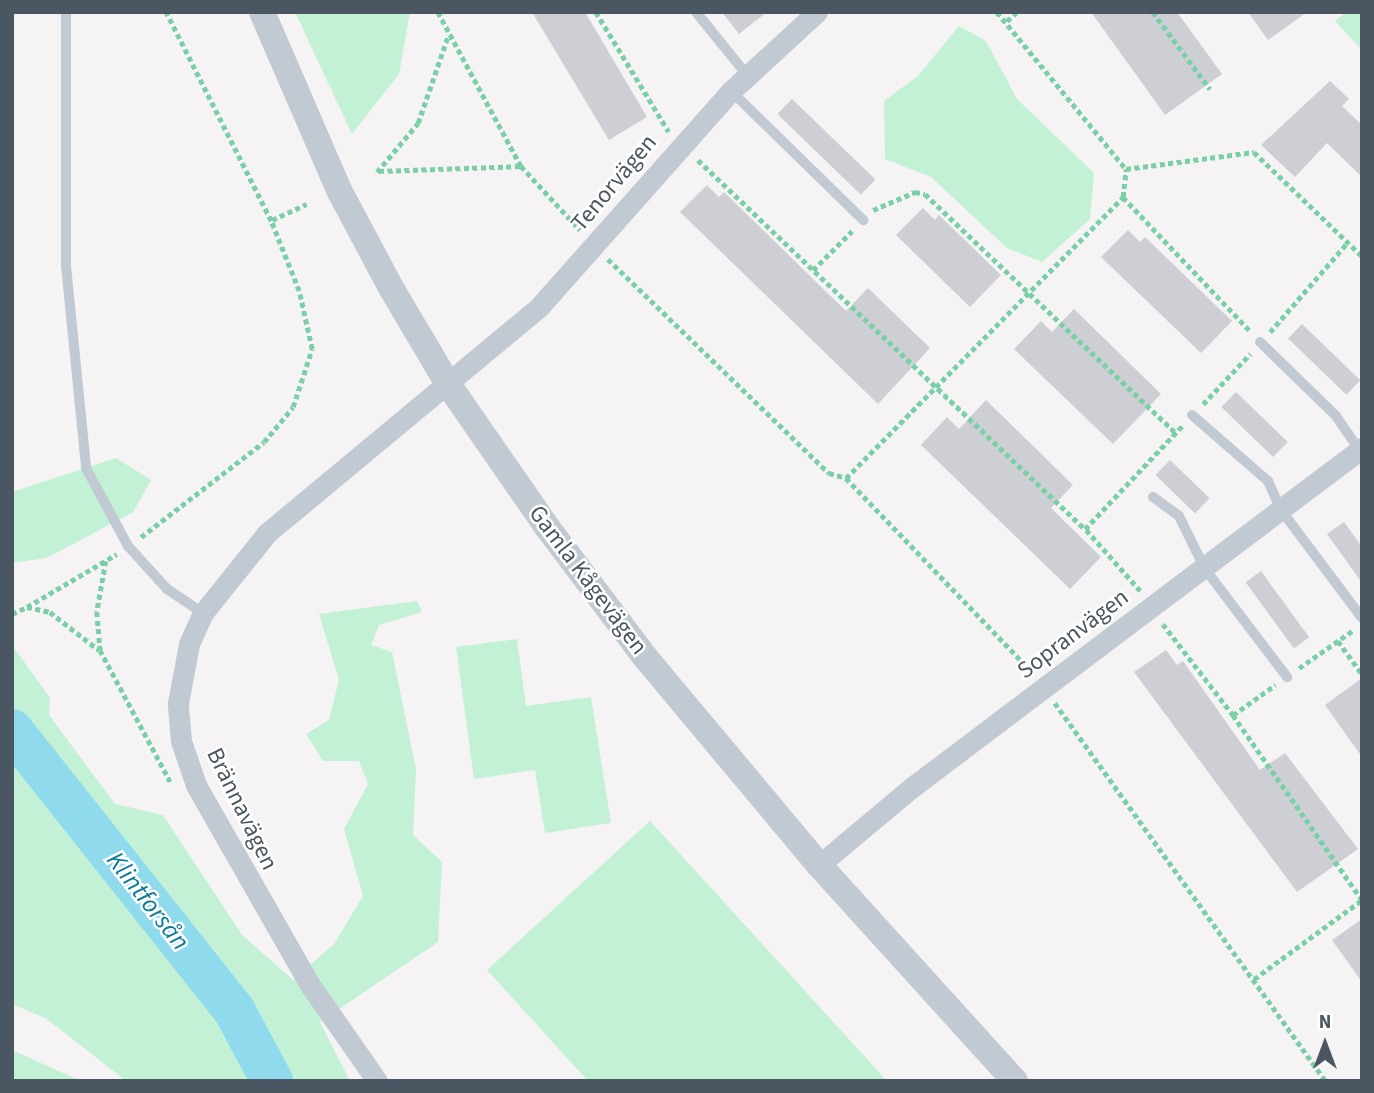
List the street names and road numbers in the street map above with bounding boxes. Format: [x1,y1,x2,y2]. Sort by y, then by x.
street label: Tenorvägen [565,129,663,237]
street label: Gamla Kågevägen [523,500,653,660]
street label: Sopranvägen [1012,583,1134,685]
street label: Brännavägen [200,743,284,875]

